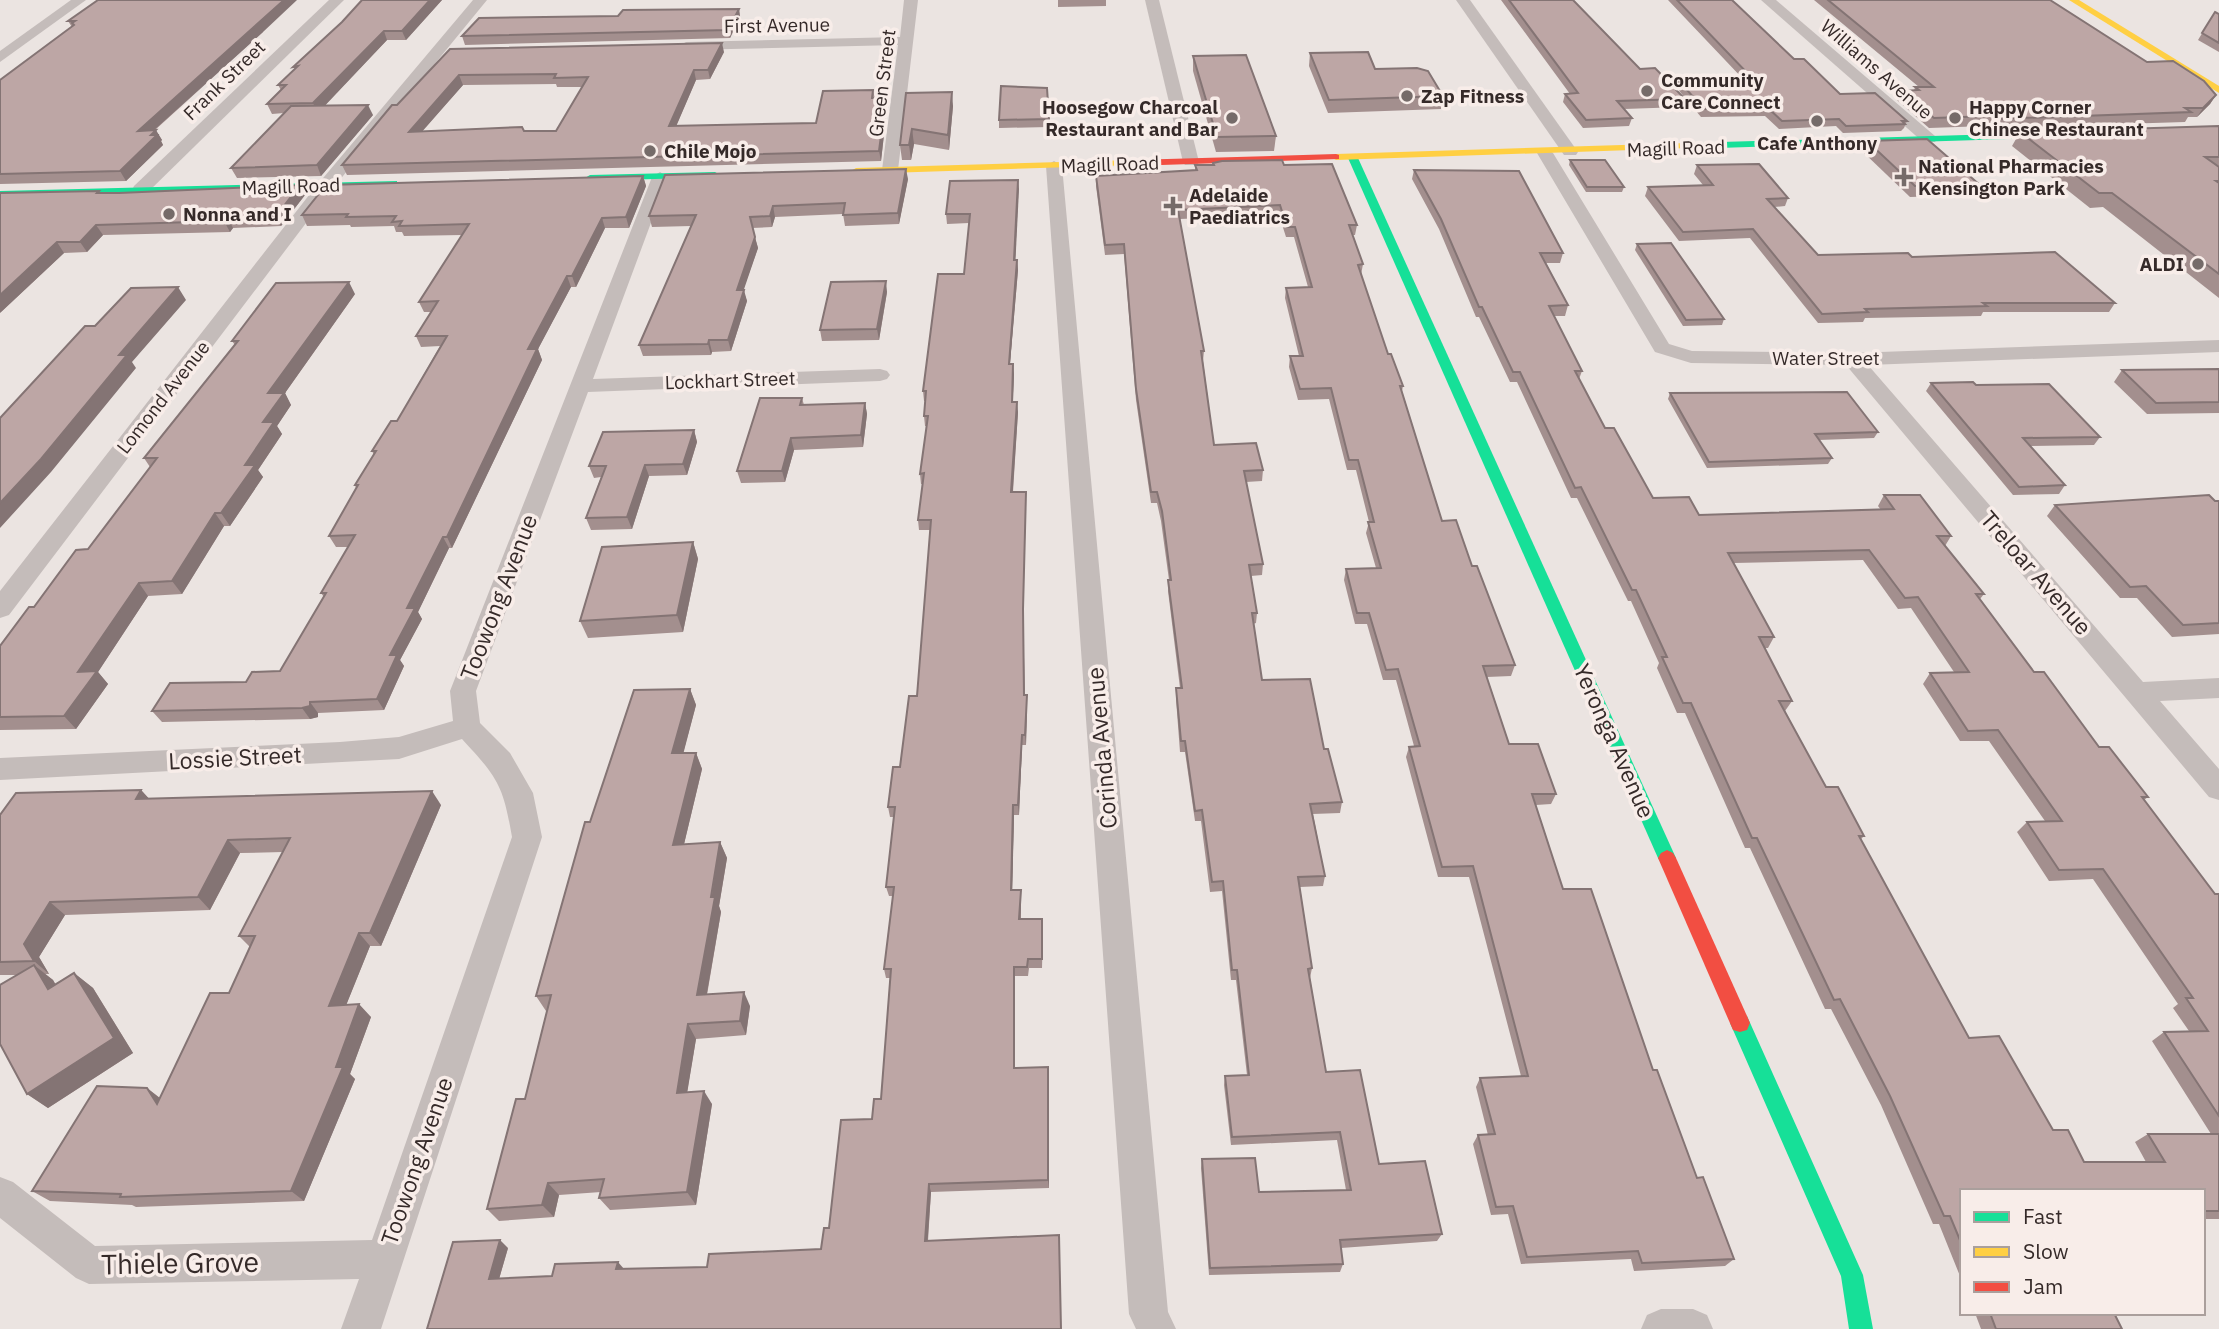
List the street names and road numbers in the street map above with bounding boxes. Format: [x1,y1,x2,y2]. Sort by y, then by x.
street label: First Avenue [724,12,830,38]
street label: Williams Avenue [1816,14,1938,124]
street label: Green Street [863,28,901,138]
street label: Frank Street [178,35,270,125]
street label: Magill Road [1626,134,1726,162]
street label: Magill Road [1060,150,1160,178]
street label: Magill Road [241,172,341,200]
street label: Lomond Avenue [111,336,215,458]
street label: Water Street [1772,346,1880,370]
street label: Lockhart Street [664,366,796,394]
street label: Treloar Avenue [1975,504,2099,641]
street label: Toowong Avenue [453,509,543,684]
street label: Yeronga Avenue [1567,659,1662,823]
street label: Corinda Avenue [1079,666,1123,830]
street label: Lossie Street [168,739,302,775]
street label: Toowong Avenue [373,1073,459,1248]
street label: Thiele Grove [101,1243,259,1282]

